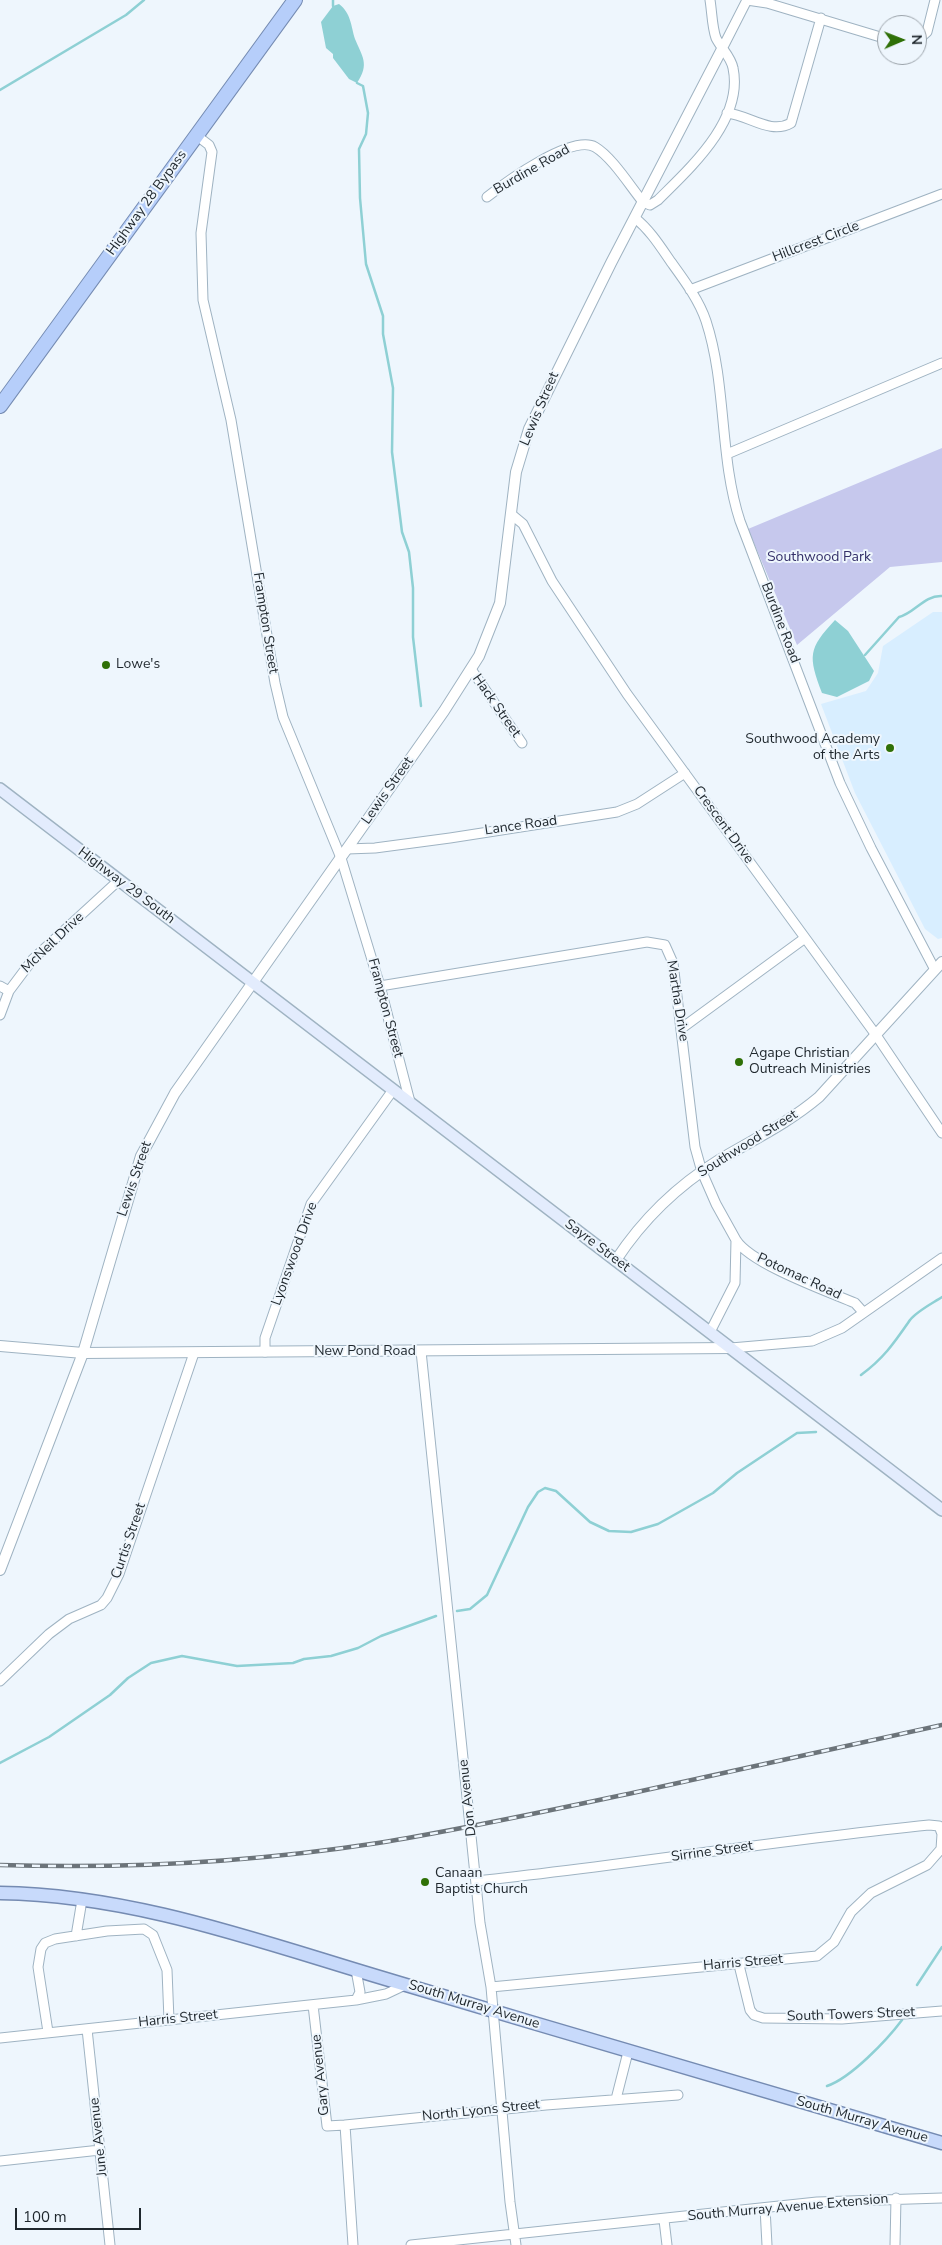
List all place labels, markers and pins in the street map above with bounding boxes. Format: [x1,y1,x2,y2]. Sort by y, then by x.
place label: Lowe's [116,657,160,673]
marker: Lowe's [100,659,112,671]
place label: Southwood Academy of the Arts [745,732,880,764]
marker: Southwood Academy of the Arts [884,742,896,754]
place label: Agape Christian Outreach Ministries [749,1046,871,1078]
marker: Agape Christian Outreach Ministries [733,1056,745,1068]
place label: Canaan Baptist Church [435,1866,528,1898]
marker: Canaan Baptist Church [419,1876,431,1888]

